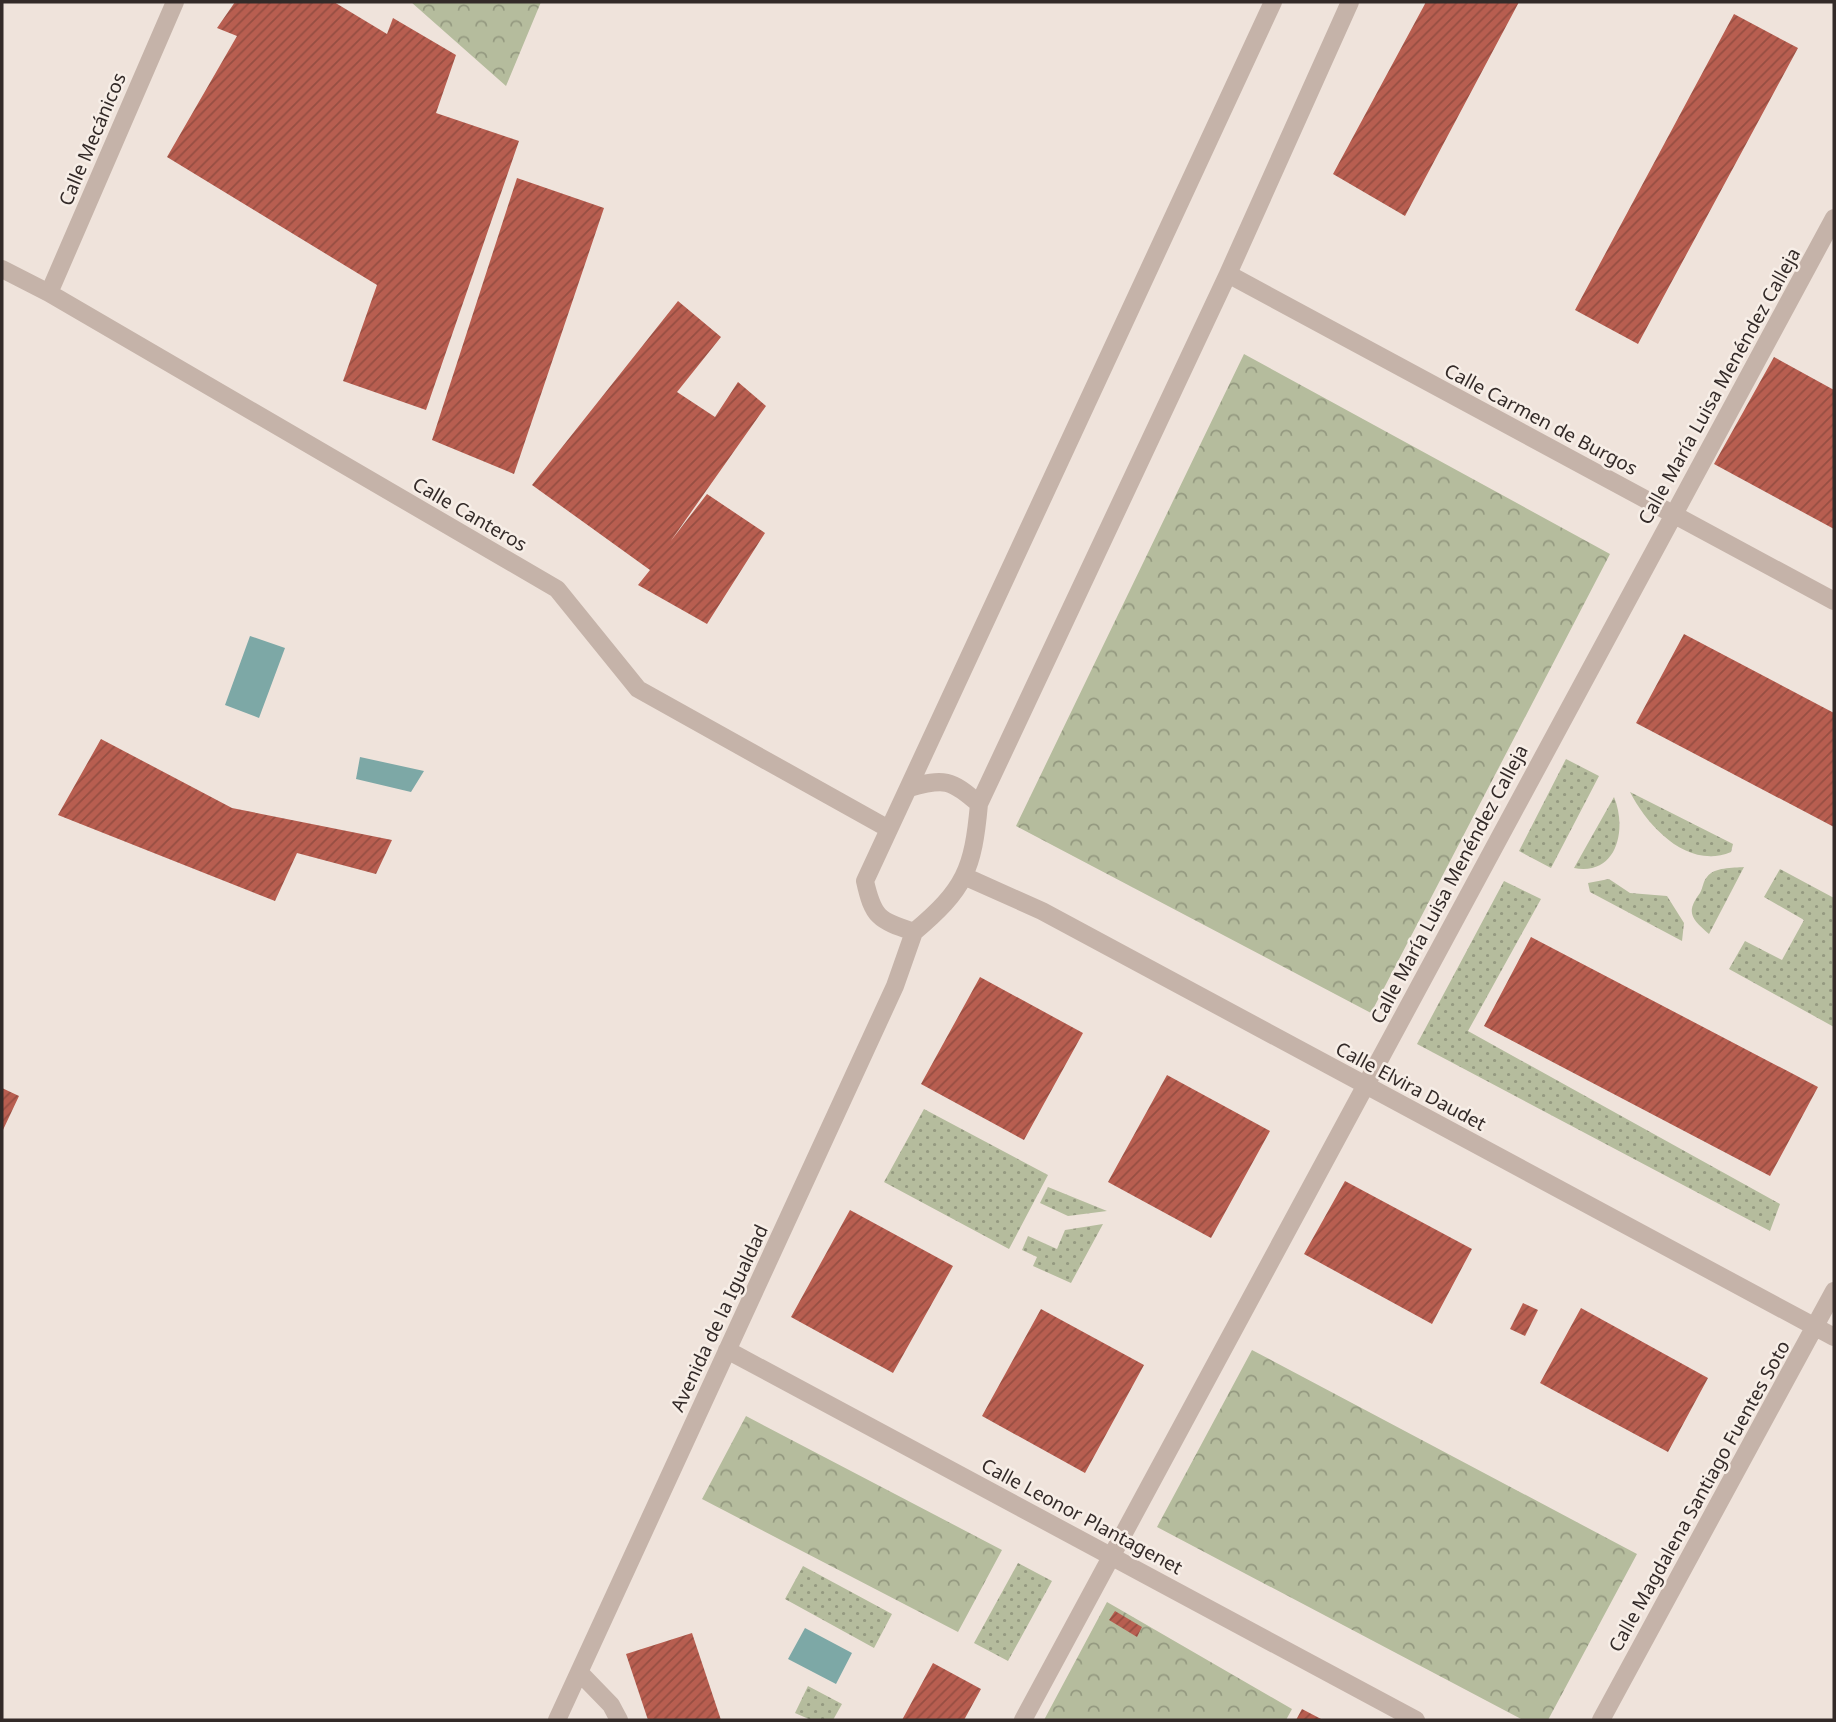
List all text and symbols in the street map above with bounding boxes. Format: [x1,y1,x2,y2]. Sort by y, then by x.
street label: Calle Mecánicos [52,68,132,210]
street label: Calle María Luisa Menéndez Calleja [1632,243,1806,529]
street label: Calle Carmen de Burgos [1440,357,1642,481]
street label: Calle Canteros [408,471,532,557]
street label: Calle María Luisa Menéndez Calleja [1364,740,1534,1028]
street label: Calle Elvira Daudet [1331,1035,1491,1137]
street label: Avenida de la Igualdad [664,1220,774,1416]
street label: Calle Magdalena Santiago Fuentes Soto [1602,1336,1796,1656]
street label: Calle Leonor Plantagenet [977,1452,1187,1580]

